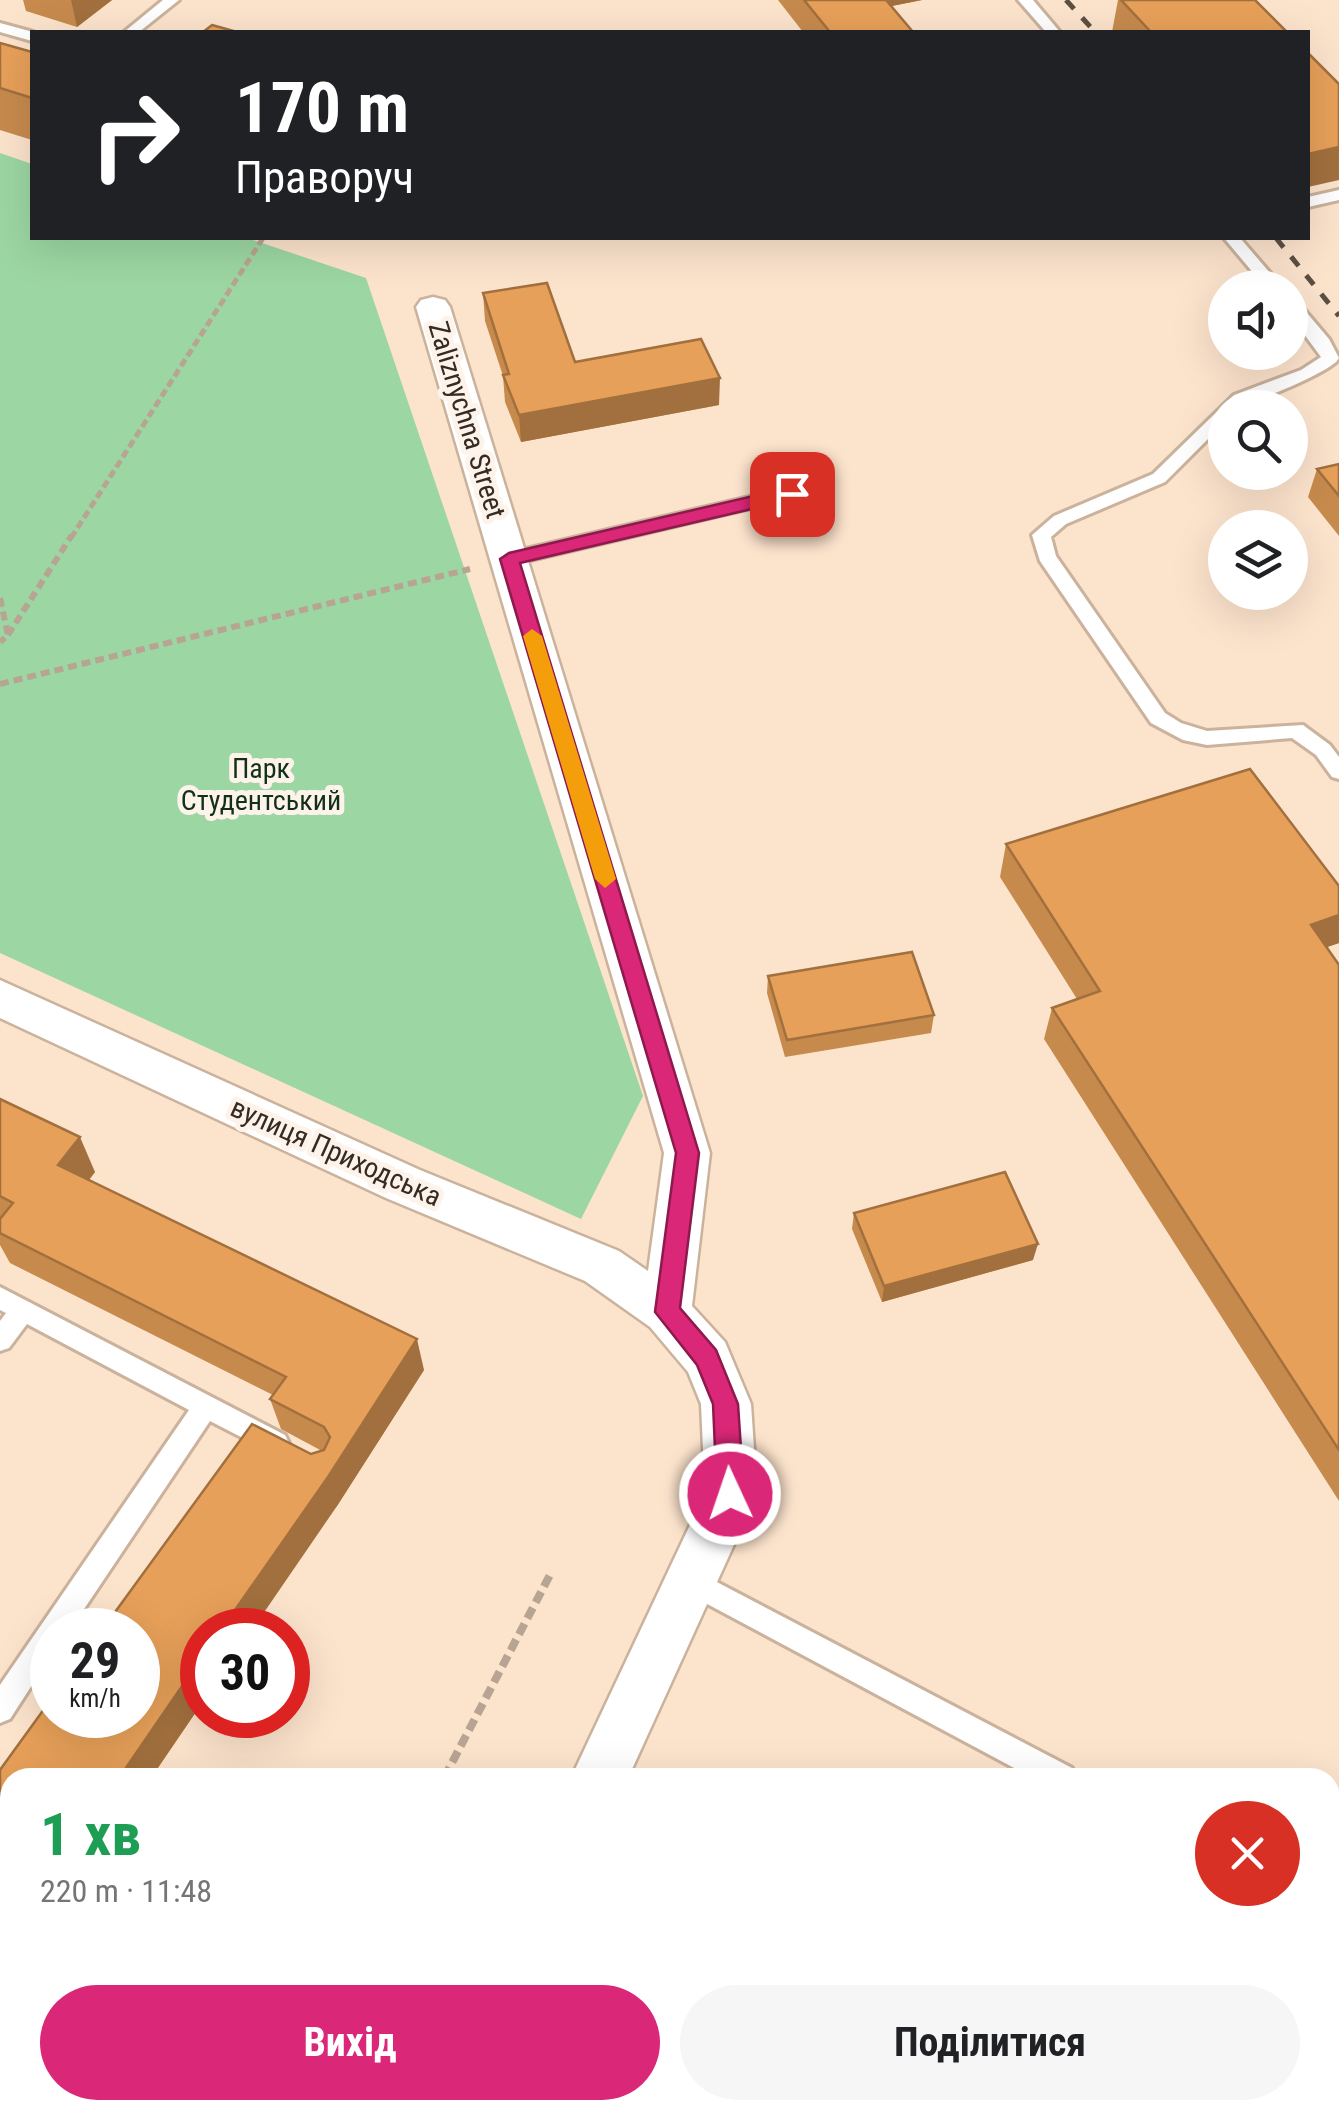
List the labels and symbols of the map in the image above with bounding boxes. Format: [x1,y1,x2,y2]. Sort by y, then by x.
street label: Zaliznychna Street [421,318,513,522]
pin [750,452,835,537]
park label: Парк Студентський [181,752,341,817]
street label: вулиця Приходська [226,1091,446,1213]
position arrow [678,1442,782,1546]
speed limit sign: 30 [180,1608,310,1738]

